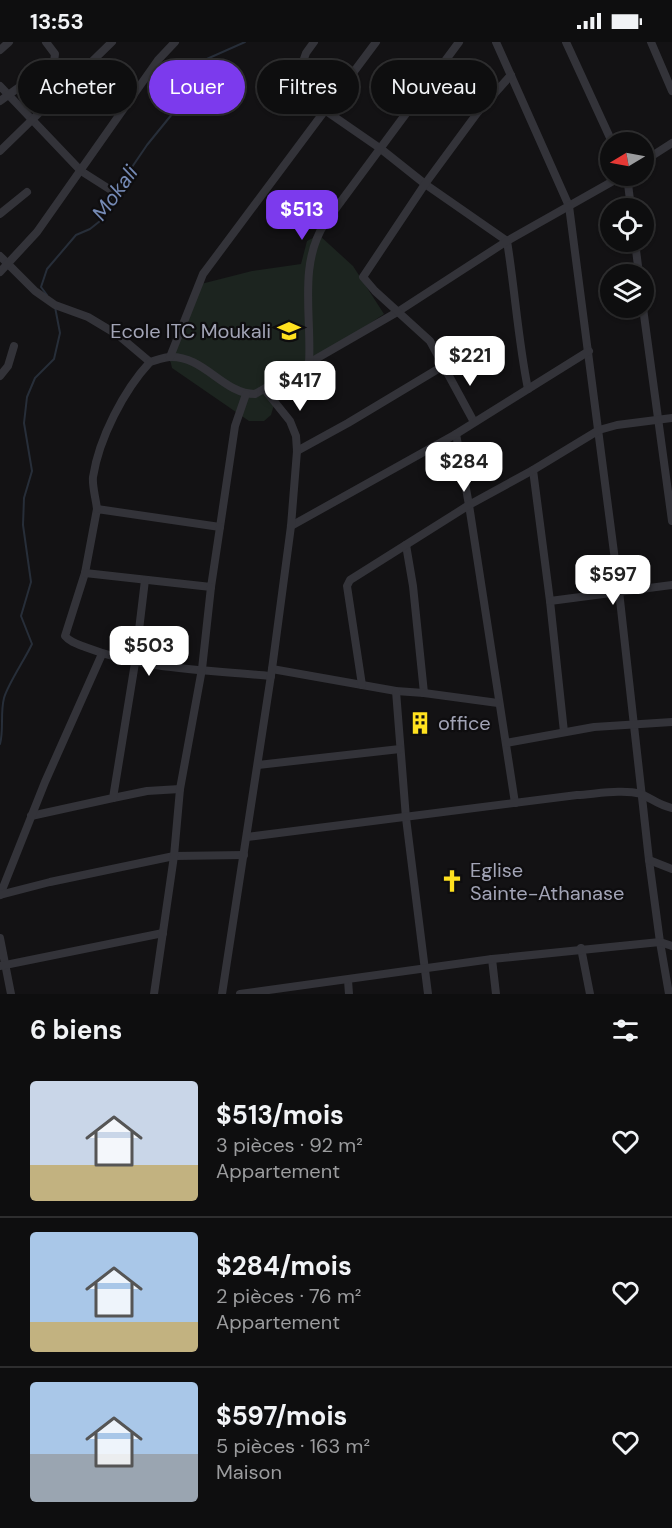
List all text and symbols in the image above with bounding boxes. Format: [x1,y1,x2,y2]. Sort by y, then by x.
text: 13:53 [30,7,84,36]
chip: Acheter [18,60,137,114]
chip: Louer [149,60,245,114]
chip: Filtres [257,60,359,114]
chip: Nouveau [371,60,497,114]
north arrow [600,132,654,186]
map controls [600,132,654,318]
water label: Mokali [86,159,145,226]
pin: $513 [266,190,338,241]
text: $513 [280,196,324,222]
button: locate [600,198,654,252]
button: layers [600,264,654,318]
place label: Ecole ITC Moukali [110,318,271,344]
school or university icon: Ecole ITC Moukali [276,318,302,344]
pin: $221 [434,336,506,387]
text: $221 [449,342,491,368]
pin: $417 [264,361,336,412]
text: $417 [278,367,322,393]
pin: $284 [428,442,500,493]
text: $284 [439,448,489,474]
pin: $597 [577,555,649,606]
text: $597 [589,561,637,587]
pin: $503 [113,626,185,677]
text: $503 [124,632,174,658]
building icon: office [407,710,433,736]
place label: office [438,710,491,736]
place label: Eglise Sainte-Athanase [470,857,624,906]
church icon: Eglise Sainte-Athanase [439,868,465,894]
text: 6 biens [30,1013,122,1047]
icon: filters [609,1014,642,1047]
text: $513/mois [216,1098,344,1132]
icon: home [78,1105,150,1177]
icon: heart [609,1125,642,1158]
text: 3 pièces · 92 m² [216,1132,363,1158]
text: Appartement [216,1158,340,1184]
text: $284/mois [216,1249,352,1283]
icon: home [78,1256,150,1328]
icon: heart [609,1276,642,1309]
text: 2 pièces · 76 m² [216,1283,361,1309]
text: Appartement [216,1309,340,1335]
text: $597/mois [216,1399,347,1433]
icon: home [78,1406,150,1478]
icon: heart [609,1426,642,1459]
text: 5 pièces · 163 m² [216,1433,370,1459]
text: Maison [216,1459,282,1485]

